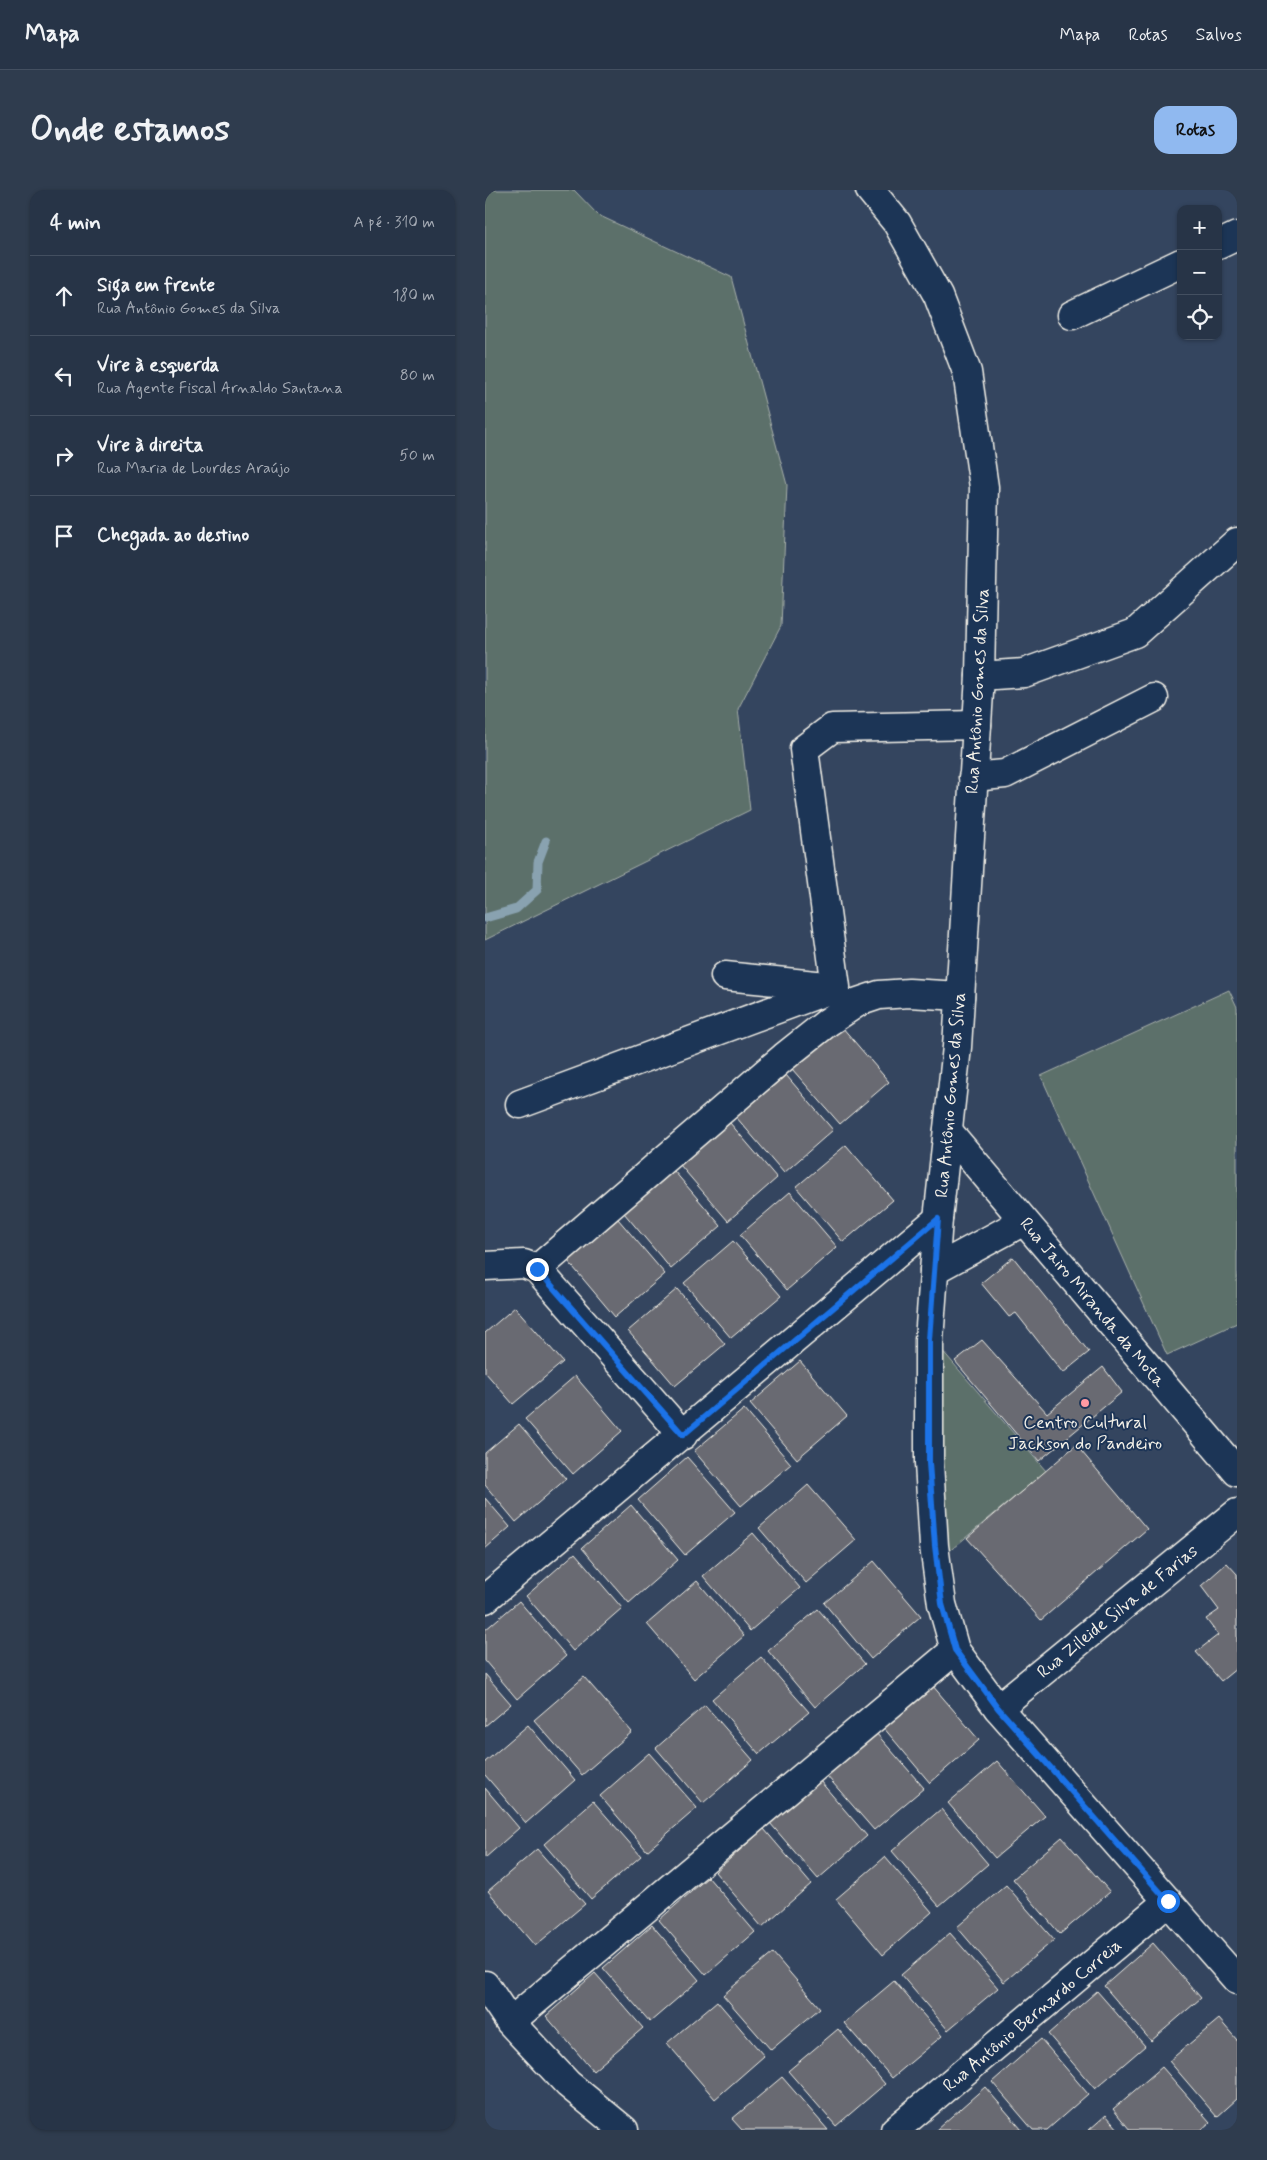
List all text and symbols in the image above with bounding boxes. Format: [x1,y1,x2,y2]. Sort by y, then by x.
text: Mapa [25,19,80,50]
text: Mapa [1059,23,1100,47]
text: Rotas [1128,23,1168,47]
text: Salvos [1196,23,1242,47]
button: Rotas [1154,106,1237,154]
text: Onde estamos [30,107,230,153]
map controls [1177,205,1222,340]
button: + [1177,205,1222,250]
text: 4 min [50,209,101,237]
text: A pé · 310 m [354,212,435,233]
button: − [1177,250,1222,295]
text: Siga em frente [97,273,215,298]
icon: ahead [50,282,78,310]
text: 180 m [392,285,435,306]
button: locate [1177,295,1222,340]
text: Rua Antônio Gomes da Silva [97,298,280,319]
text: Vire à esquerda [97,353,219,378]
icon: left [50,362,78,390]
text: 80 m [400,365,435,386]
text: Rua Agente Fiscal Arnaldo Santana [97,378,343,399]
text: Vire à direita [97,433,203,458]
icon: right [50,442,78,470]
text: 50 m [399,445,435,466]
text: Rua Maria de Lourdes Araújo [97,458,290,479]
icon: arrive [50,522,78,550]
text: Chegada ao destino [97,523,249,548]
street label: Rua Antônio Gomes da Silva [961,588,995,795]
street label: Rua Antônio Gomes da Silva [930,991,972,1199]
street label: Rua Jairo Miranda da Mota [1014,1212,1171,1393]
route end [526,1258,549,1281]
marker: Centro Cultural Jackson do Pandeiro [1079,1397,1091,1409]
place label: Centro Cultural Jackson do Pandeiro [1008,1411,1162,1456]
street label: Rua Zileide Silva de Farias [1032,1539,1203,1684]
route start [1157,1890,1180,1913]
street label: Rua Antônio Bernardo Correia [938,1934,1127,2098]

